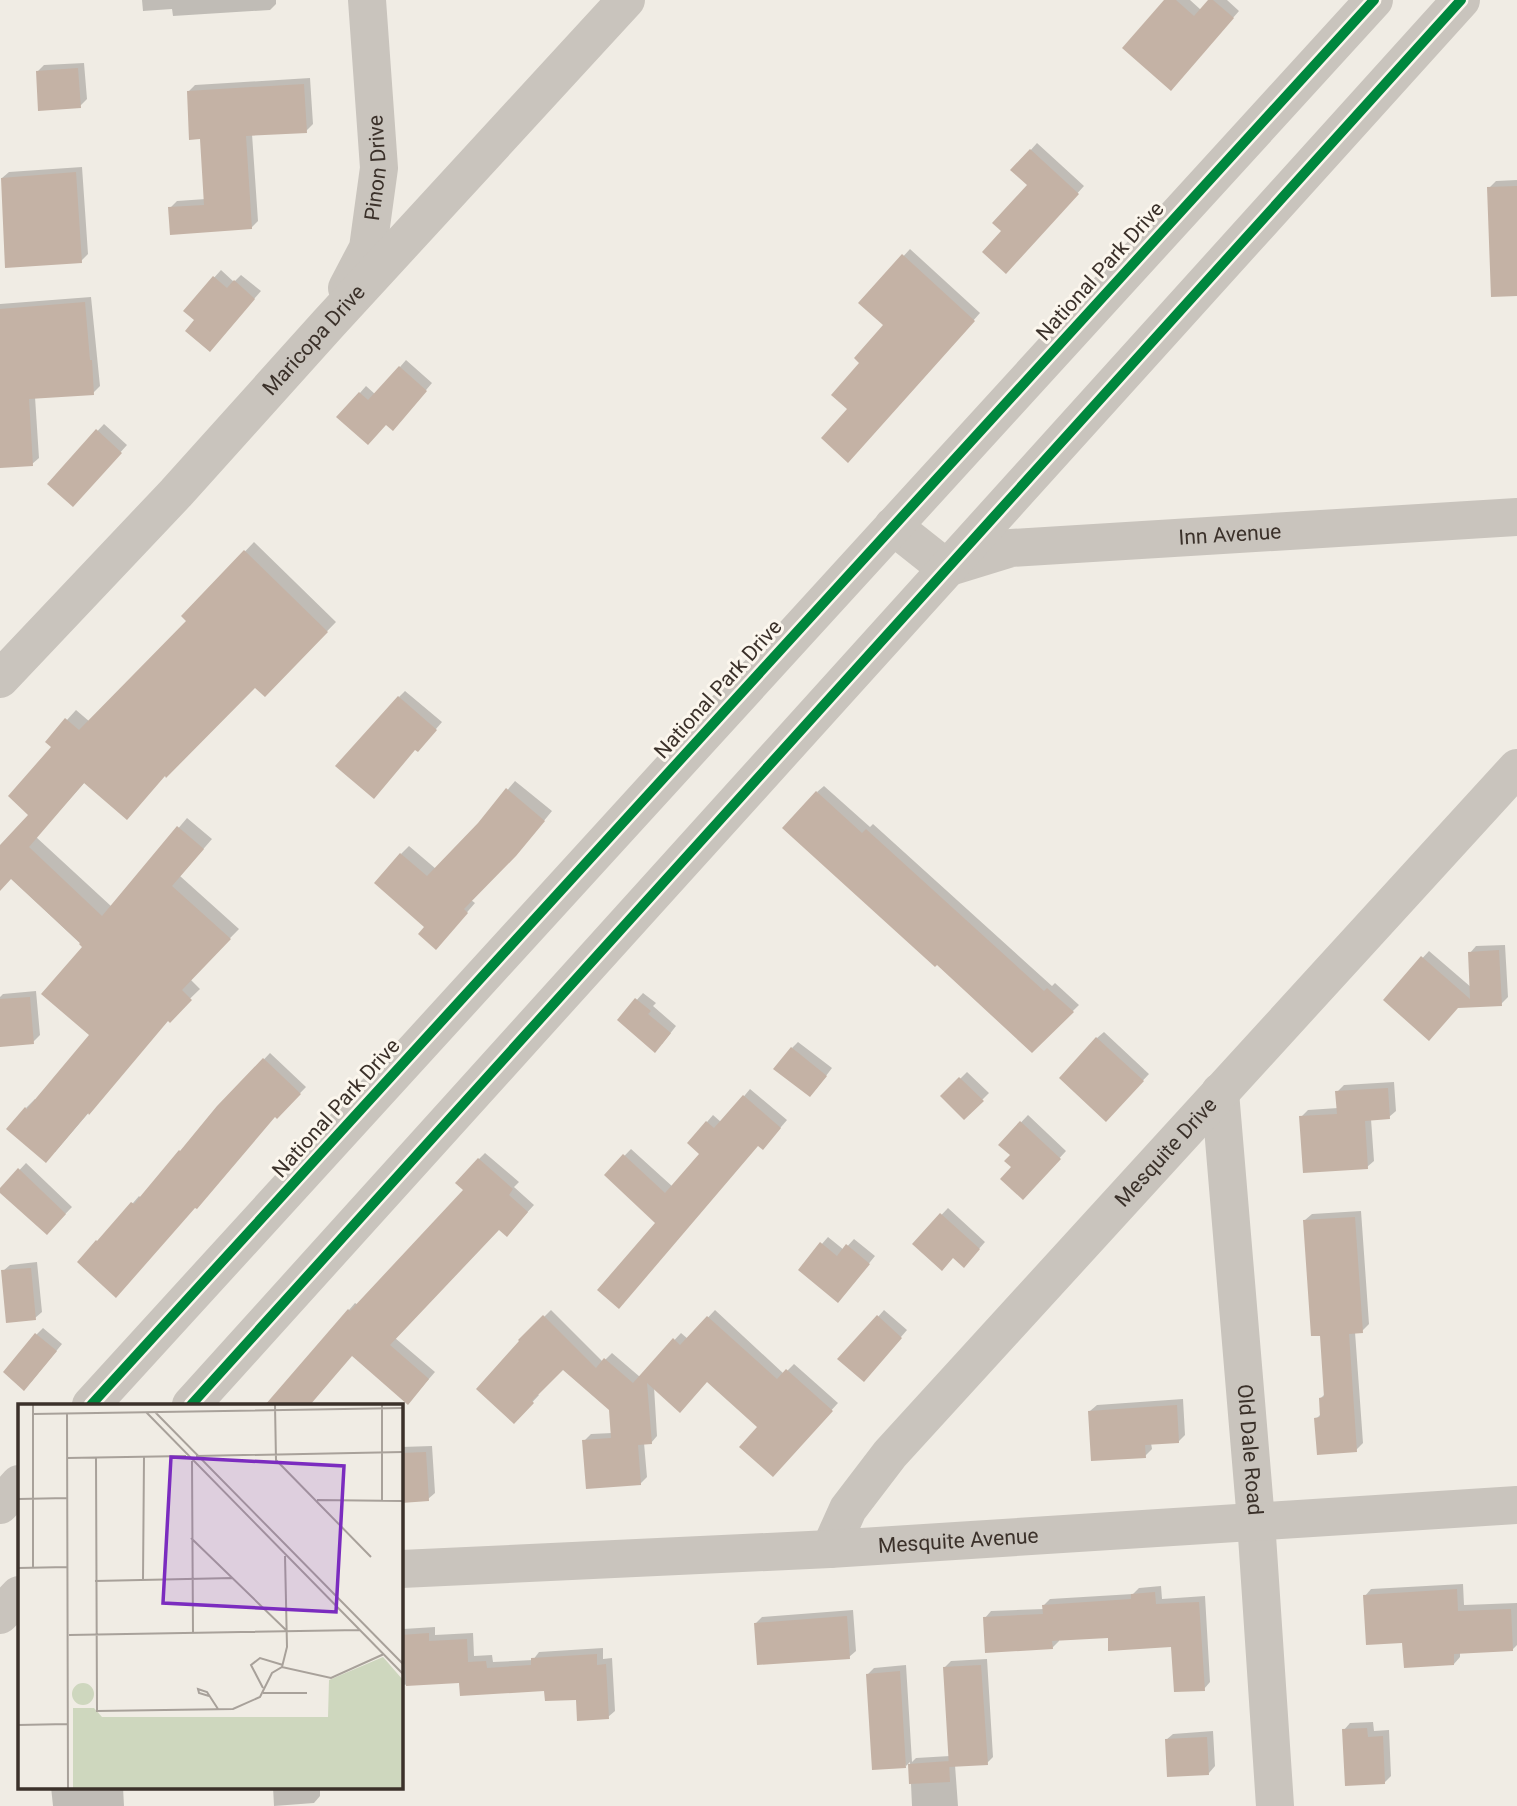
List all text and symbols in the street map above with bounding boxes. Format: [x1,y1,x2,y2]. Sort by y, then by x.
street label: Pinon Drive [360,114,391,222]
street label: National Park Drive [1031,197,1169,345]
street label: Maricopa Drive [258,280,370,400]
street label: Inn Avenue [1178,519,1282,550]
street label: National Park Drive [649,615,787,763]
street label: National Park Drive [267,1034,405,1182]
street label: Mesquite Drive [1110,1093,1222,1212]
street label: Old Dale Road [1233,1383,1267,1516]
inset map [18,1404,402,1788]
street label: Mesquite Avenue [877,1524,1039,1558]

